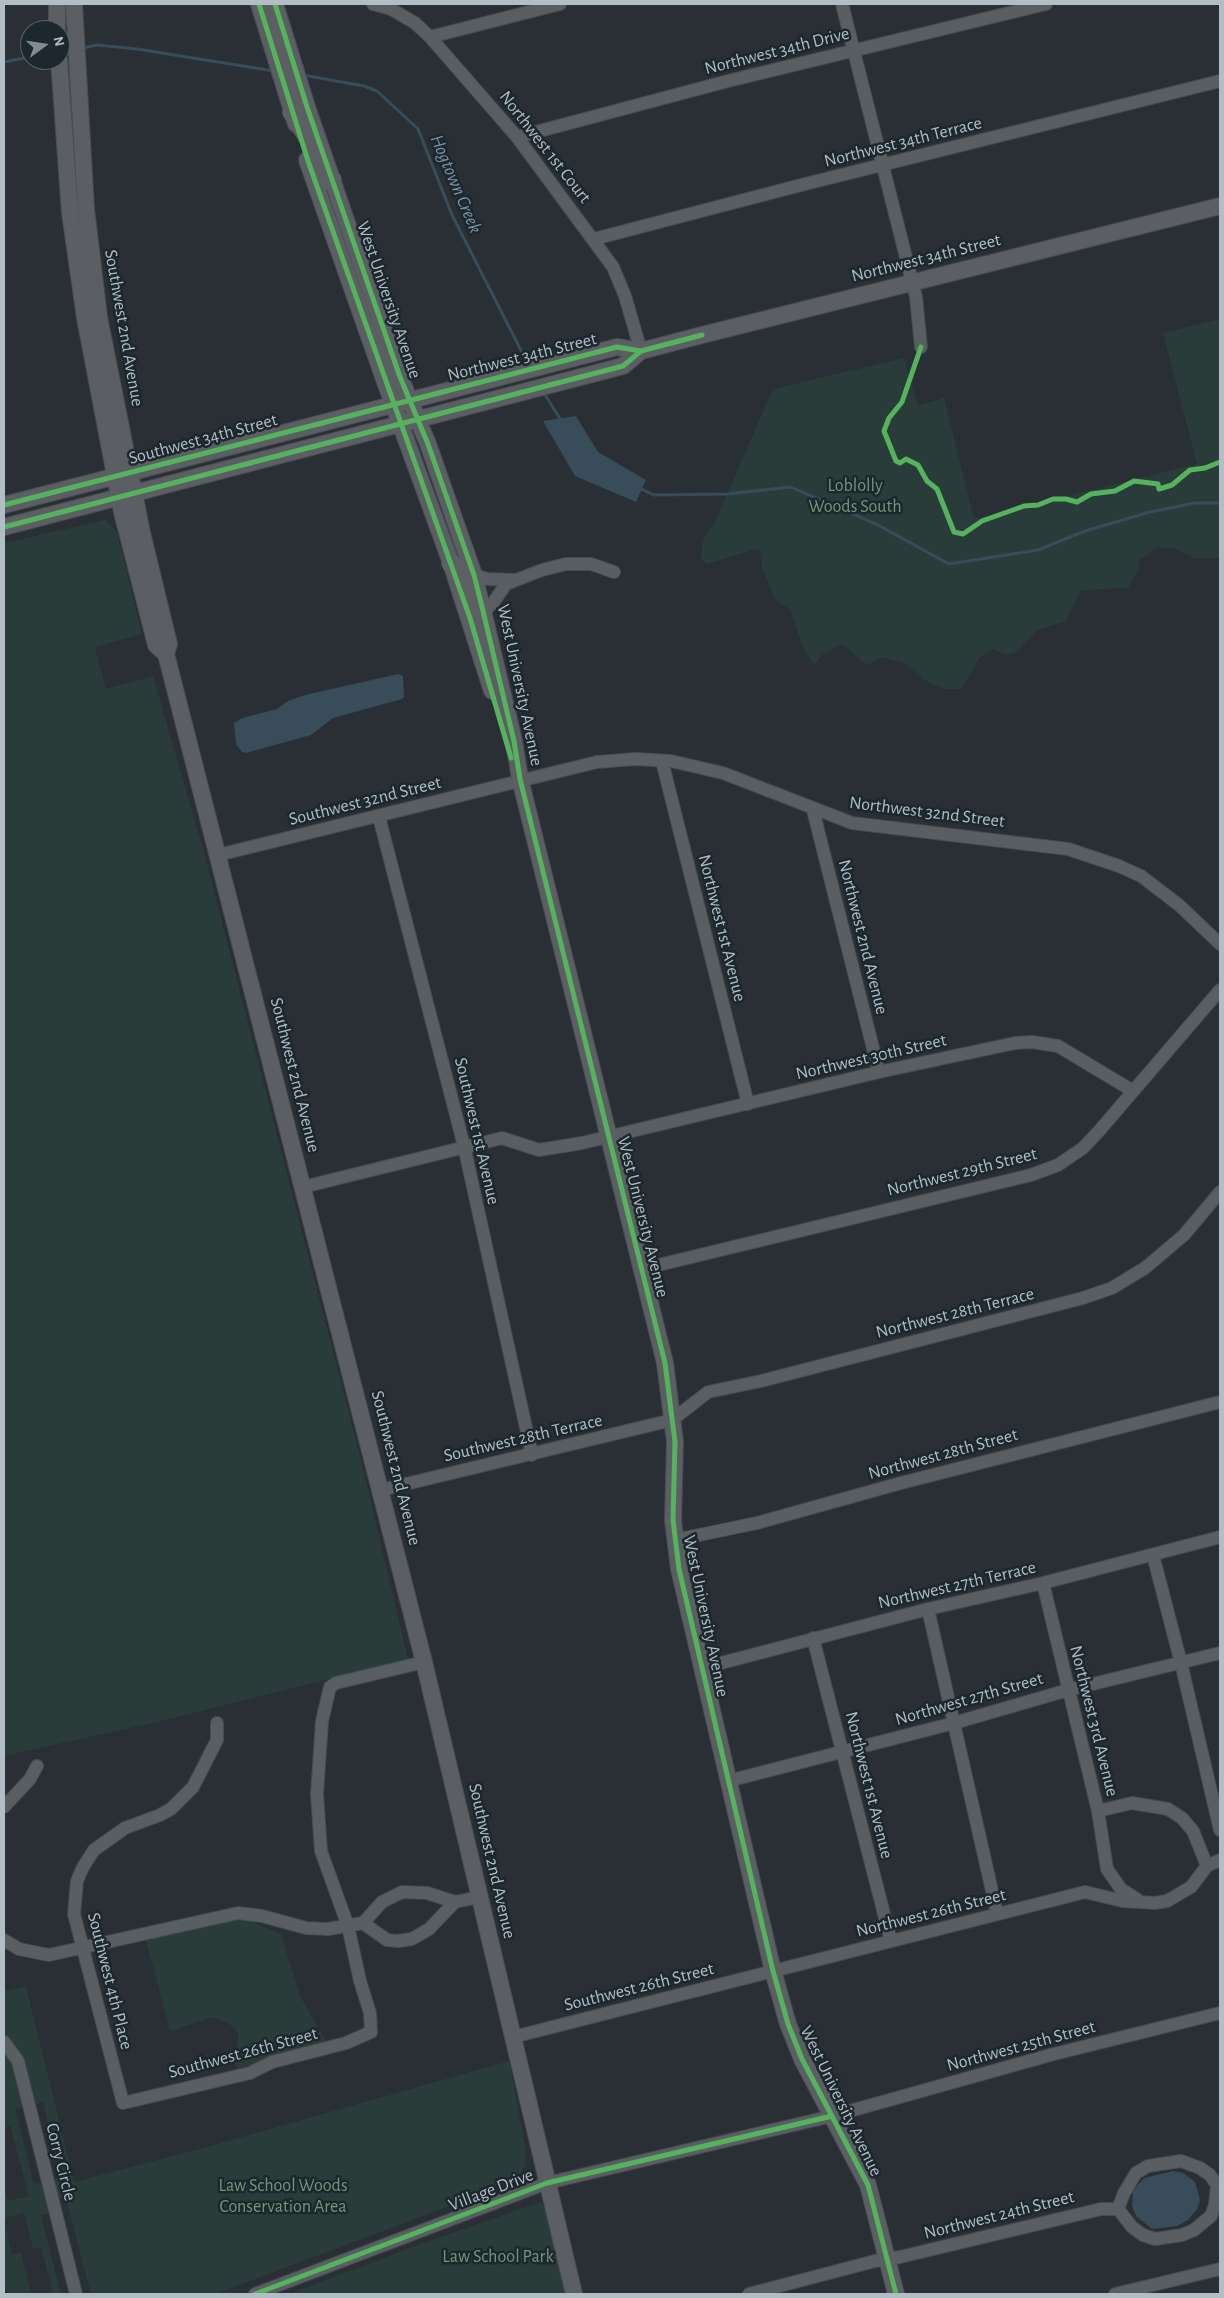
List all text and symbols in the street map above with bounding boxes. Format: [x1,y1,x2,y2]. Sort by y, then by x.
north arrow [20,20,70,70]
street label: Northwest 34th Drive [702,23,852,79]
text: N [51,35,67,48]
street label: Northwest 1st Court [494,87,596,207]
street label: Northwest 34th Terrace [822,112,984,172]
water label: Hogtown Creek [425,131,487,237]
street label: West University Avenue [352,219,426,381]
street label: Northwest 34th Street [849,229,1003,287]
street label: Southwest 2nd Avenue [100,248,148,408]
street label: Northwest 34th Street [445,328,599,386]
street label: Southwest 34th Street [126,409,280,469]
park label: Loblolly Woods South [808,475,902,518]
street label: West University Avenue [492,602,548,768]
street label: Southwest 32nd Street [287,772,443,830]
street label: Northwest 32nd Street [848,792,1006,832]
street label: Northwest 1st Avenue [693,852,751,1004]
street label: Northwest 2nd Avenue [833,857,893,1017]
street label: Southwest 2nd Avenue [265,995,325,1155]
street label: Northwest 30th Street [794,1029,948,1085]
street label: Southwest 1st Avenue [450,1055,504,1207]
street label: West University Avenue [613,1134,673,1300]
street label: Northwest 29th Street [885,1143,1039,1201]
street label: Northwest 28th Terrace [874,1283,1036,1343]
street label: Southwest 2nd Avenue [366,1388,426,1548]
street label: Southwest 28th Terrace [442,1409,604,1467]
street label: Northwest 28th Street [866,1424,1020,1484]
street label: West University Avenue [678,1533,734,1699]
street label: Northwest 27th Terrace [876,1556,1038,1614]
street label: Northwest 3rd Avenue [1065,1643,1123,1799]
street label: Northwest 27th Street [893,1668,1045,1730]
street label: Northwest 1st Avenue [840,1709,898,1861]
street label: Southwest 2nd Avenue [464,1781,520,1941]
street label: Northwest 26th Street [854,1884,1008,1942]
street label: Southwest 4th Place [83,1910,137,2052]
street label: Southwest 26th Street [562,1958,716,2016]
street label: Northwest 25th Street [944,2016,1098,2076]
street label: West University Avenue [795,2022,887,2180]
street label: Southwest 26th Street [166,2023,320,2083]
street label: Corry Circle [41,2121,81,2203]
street label: Village Drive [445,2164,537,2216]
park label: Law School Woods Conservation Area [218,2175,348,2218]
street label: Northwest 24th Street [922,2186,1076,2244]
park label: Law School Park [442,2246,554,2268]

